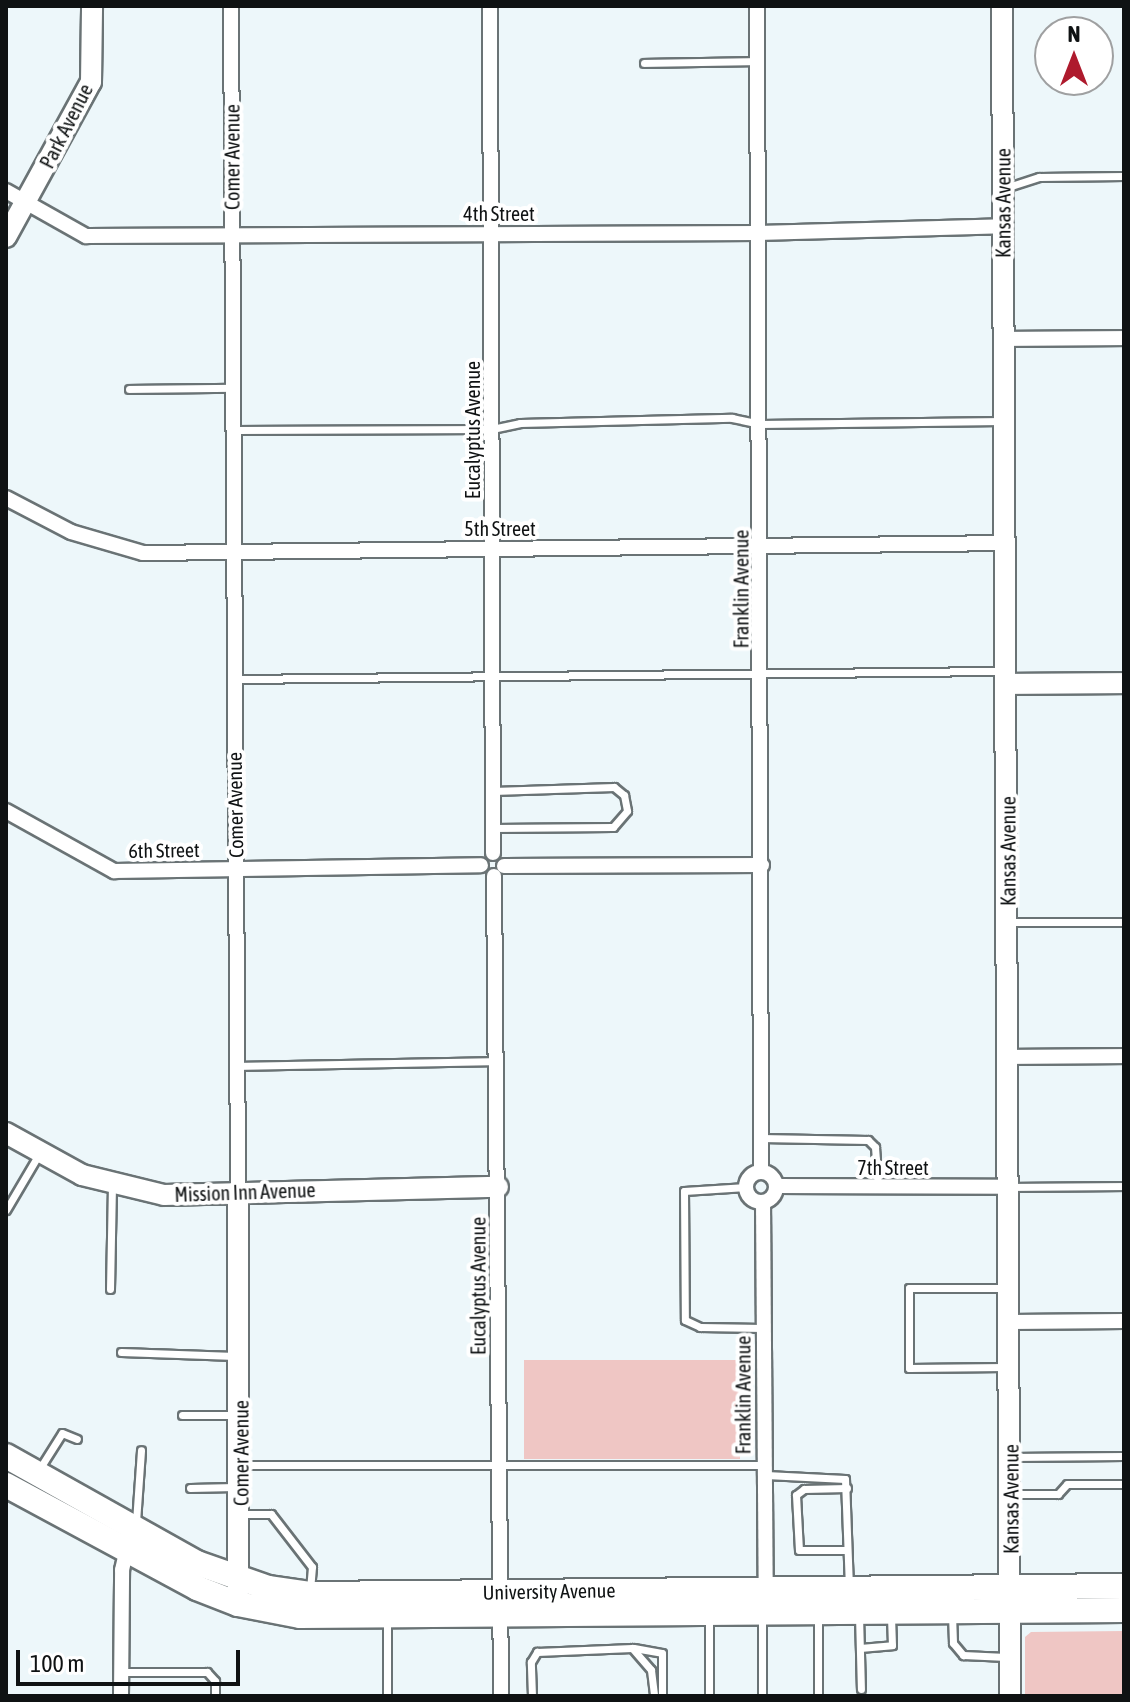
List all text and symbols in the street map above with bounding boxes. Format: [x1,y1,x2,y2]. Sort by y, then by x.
north arrow [1034,16,1114,96]
text: N [1068,21,1080,47]
street label: Park Avenue [35,80,97,172]
street label: Comer Avenue [220,104,244,210]
street label: Kansas Avenue [991,148,1015,258]
street label: 4th Street [463,201,535,225]
street label: Eucalyptus Avenue [460,361,484,499]
street label: 5th Street [464,516,536,540]
street label: Franklin Avenue [729,530,753,648]
street label: Comer Avenue [222,752,248,858]
street label: Kansas Avenue [996,796,1020,906]
street label: 6th Street [128,837,200,863]
street label: 7th Street [857,1155,929,1179]
street label: Mission Inn Avenue [174,1178,316,1206]
street label: Eucalyptus Avenue [466,1217,490,1355]
street label: Franklin Avenue [731,1336,755,1454]
street label: Comer Avenue [229,1400,253,1506]
street label: Kansas Avenue [999,1444,1023,1554]
street label: University Avenue [482,1578,616,1604]
scale bar [20,1634,244,1684]
text: 100 m [30,1650,84,1677]

